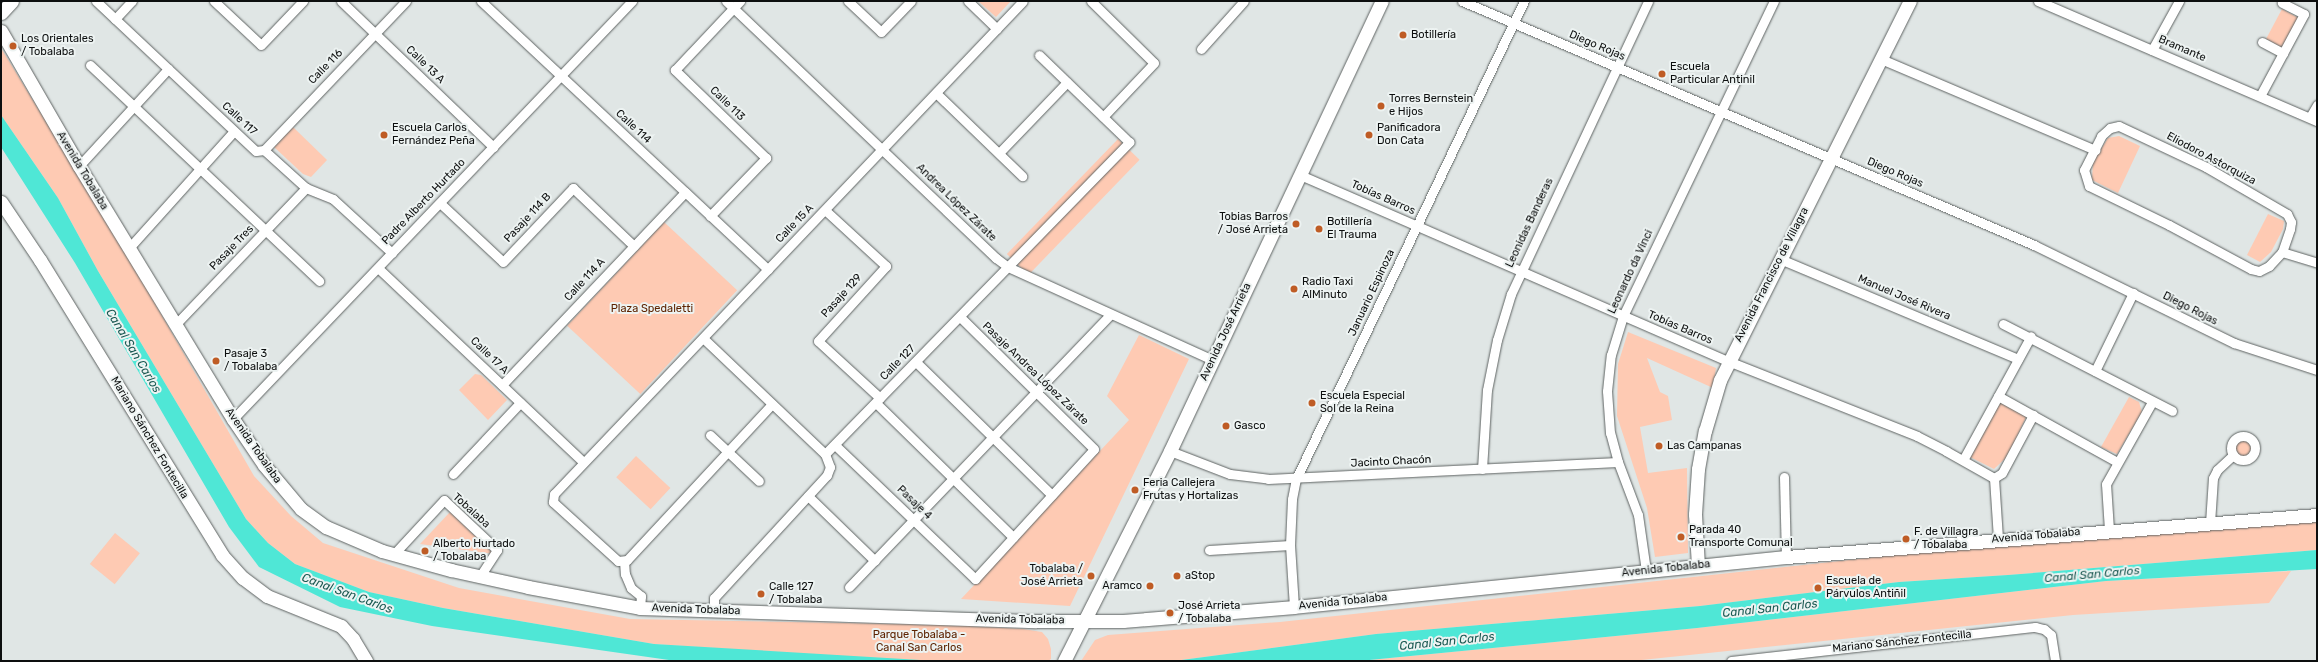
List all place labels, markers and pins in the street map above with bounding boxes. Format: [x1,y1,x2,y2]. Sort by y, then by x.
place label: Botillería [1411,28,1456,42]
marker: Botillería [1398,30,1408,40]
place label: Los Orientales / Tobalaba [21,33,94,59]
marker: Los Orientales / Tobalaba [8,41,18,51]
place label: Escuela Particular Antinil [1670,61,1755,87]
marker: Escuela Particular Antinil [1657,69,1667,79]
place label: Torres Bernstein e Hijos [1389,93,1473,119]
marker: Torres Bernstein e Hijos [1376,101,1386,111]
place label: Escuela Carlos Fernández Peña [392,122,475,148]
place label: Panificadora Don Cata [1377,122,1441,148]
marker: Escuela Carlos Fernández Peña [379,130,389,140]
marker: Panificadora Don Cata [1364,130,1374,140]
place label: Tobias Barros / José Arrieta [1217,211,1288,237]
place label: Botillería El Trauma [1327,216,1377,242]
marker: Tobias Barros / José Arrieta [1291,219,1301,229]
marker: Botillería El Trauma [1314,224,1324,234]
place label: Radio Taxi AlMinuto [1302,276,1354,302]
marker: Radio Taxi AlMinuto [1289,284,1299,294]
place label: Pasaje 3 / Tobalaba [224,348,278,374]
marker: Pasaje 3 / Tobalaba [211,356,221,366]
place label: Escuela Especial Sol de la Reina [1320,390,1405,416]
marker: Escuela Especial Sol de la Reina [1307,398,1317,408]
place label: Gasco [1234,419,1266,433]
marker: Gasco [1221,421,1231,431]
place label: Las Campanas [1667,439,1742,453]
marker: Las Campanas [1654,441,1664,451]
place label: Feria Callejera Frutas y Hortalizas [1143,477,1239,503]
marker: Feria Callejera Frutas y Hortalizas [1130,485,1140,495]
place label: Parada 40 Transporte Comunal [1689,524,1793,550]
place label: F. de Villagra / Tobalaba [1914,526,1979,552]
marker: Parada 40 Transporte Comunal [1676,532,1686,542]
marker: F. de Villagra / Tobalaba [1901,534,1911,544]
place label: Alberto Hurtado / Tobalaba [433,538,515,564]
marker: Alberto Hurtado / Tobalaba [420,546,430,556]
place label: Tobalaba / José Arrieta [1020,563,1083,589]
place label: aStop [1185,569,1215,583]
marker: Tobalaba / José Arrieta [1086,571,1096,581]
marker: aStop [1172,571,1182,581]
place label: Escuela de Párvulos Antiñil [1826,575,1906,601]
place label: Aramco [1102,579,1142,593]
place label: Calle 127 / Tobalaba [769,581,823,607]
marker: Aramco [1145,581,1155,591]
marker: Escuela de Párvulos Antiñil [1813,583,1823,593]
marker: Calle 127 / Tobalaba [756,589,766,599]
place label: José Arrieta / Tobalaba [1178,600,1241,626]
marker: José Arrieta / Tobalaba [1165,608,1175,618]

